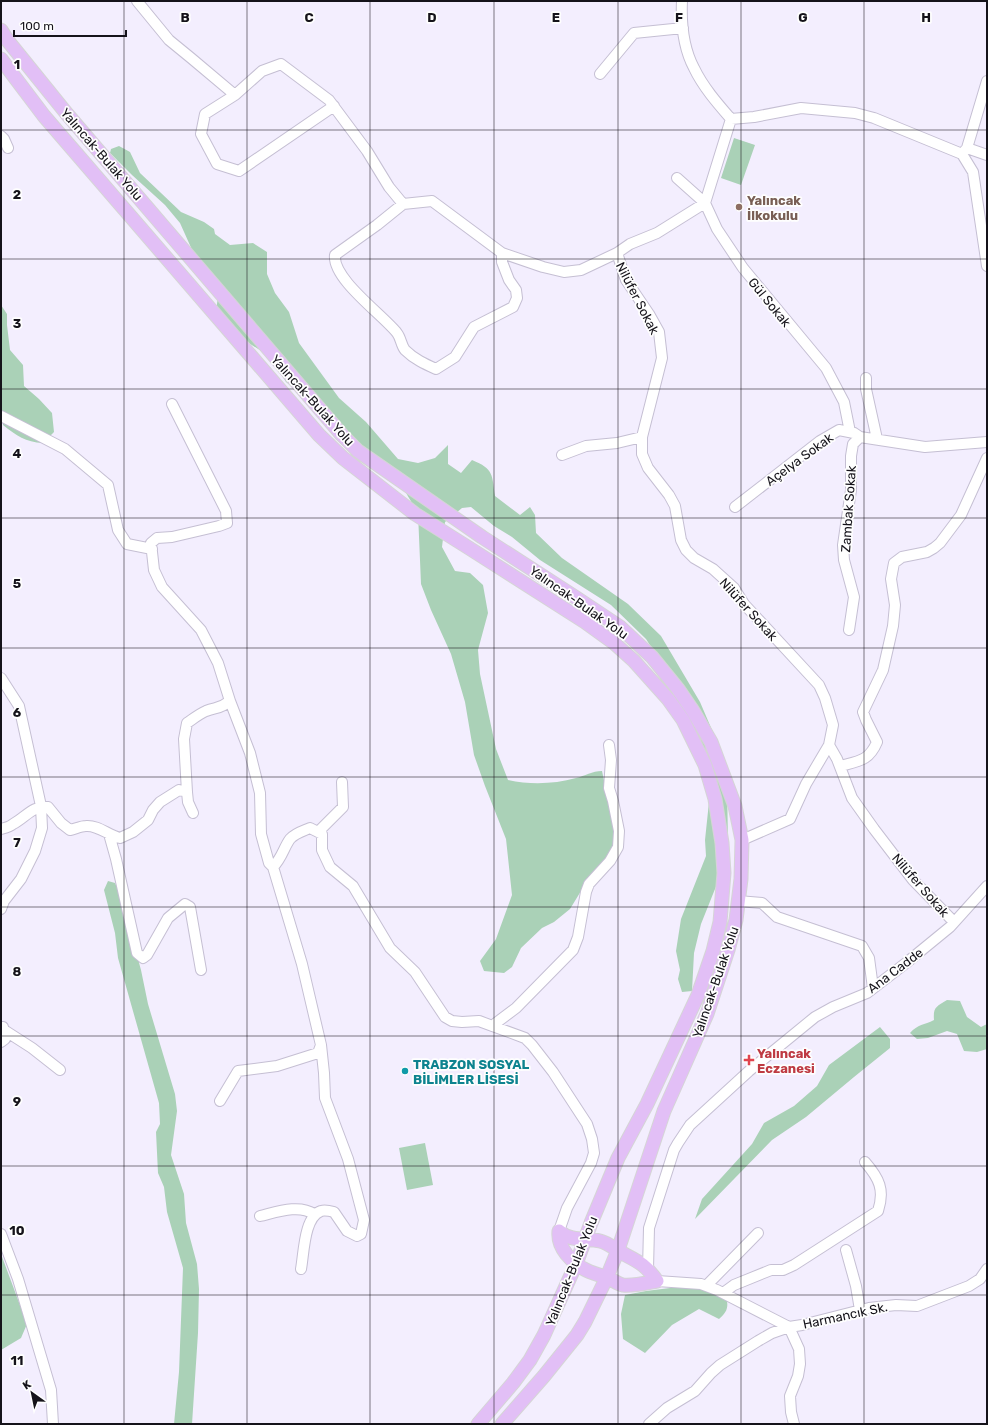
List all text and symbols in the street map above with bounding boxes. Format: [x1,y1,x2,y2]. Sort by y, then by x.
text: B [180,10,190,25]
text: C [304,10,314,25]
text: D [427,10,437,25]
text: E [552,10,560,25]
text: F [675,10,683,25]
text: G [798,10,808,25]
text: H [921,10,931,25]
scale bar [14,12,126,38]
text: 100 m [20,19,54,33]
text: 1 [14,57,20,72]
street label: Yalıncak-Bulak Yolu [58,105,146,203]
text: 2 [13,187,21,202]
place label: Yalıncak İlkokulu [747,193,801,223]
marker: Yalıncak İlkokulu [734,202,744,212]
street label: Nilüfer Sokak [613,260,662,337]
street label: Gül Sokak [745,275,794,330]
text: 3 [13,316,22,331]
street label: Yalıncak-Bulak Yolu [268,352,357,449]
street label: Açelya Sokak [763,430,836,489]
text: 4 [13,446,22,461]
street label: Zambak Sokak [838,465,859,553]
street label: Yalıncak-Bulak Yolu [526,563,631,642]
street label: Nilüfer Sokak [717,575,781,644]
text: 5 [13,576,21,591]
text: 6 [13,705,22,720]
text: 7 [13,835,21,850]
street label: Nilüfer Sokak [889,851,952,920]
street label: Yalıncak-Bulak Yolu [689,924,742,1040]
street label: Ana Cadde [865,945,926,996]
text: 8 [13,964,22,979]
place label: Yalıncak Eczanesi [757,1046,815,1076]
marker: Yalıncak Eczanesi [744,1055,754,1065]
place label: TRABZON SOSYAL BİLİMLER LİSESİ [413,1057,530,1087]
marker: TRABZON SOSYAL BİLİMLER LİSESİ [400,1066,410,1076]
text: 9 [13,1094,21,1109]
street label: Yalıncak-Bulak Yolu [543,1214,600,1328]
text: 10 [9,1223,25,1238]
street label: Harmancık Sk. [801,1299,889,1332]
text: 11 [11,1353,23,1368]
north arrow [12,1373,52,1413]
text: K [20,1377,34,1392]

